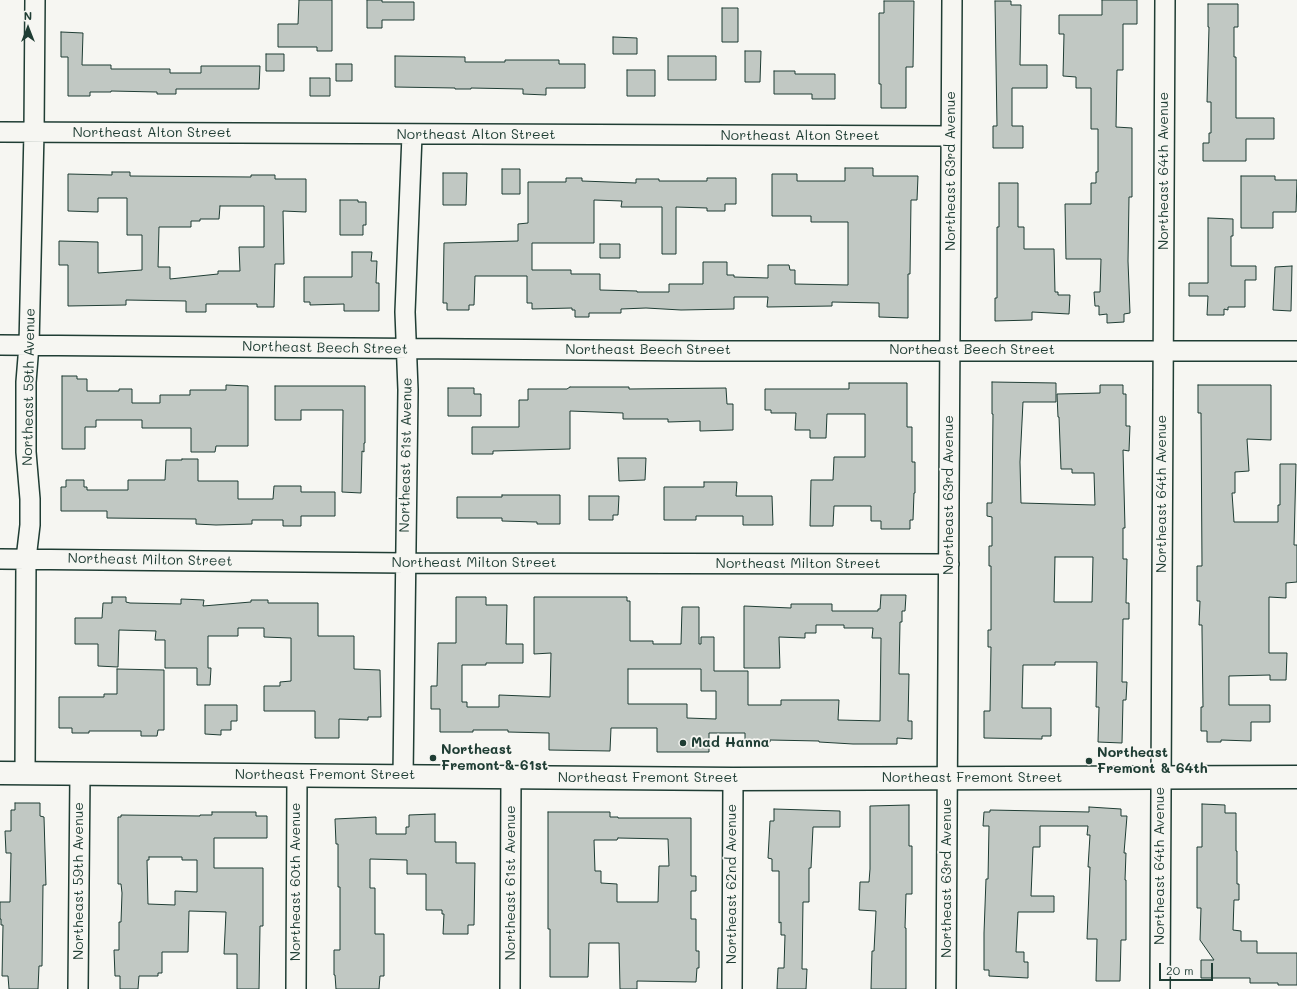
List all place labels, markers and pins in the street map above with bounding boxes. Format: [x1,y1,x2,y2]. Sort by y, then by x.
place label: Mad Hanna [691,735,769,751]
marker: Mad Hanna [678,738,688,748]
place label: Northeast Fremont & 61st [441,742,548,774]
place label: Northeast Fremont & 64th [1097,745,1208,778]
marker: Northeast Fremont & 61st [428,753,438,763]
marker: Northeast Fremont & 64th [1084,756,1094,766]

